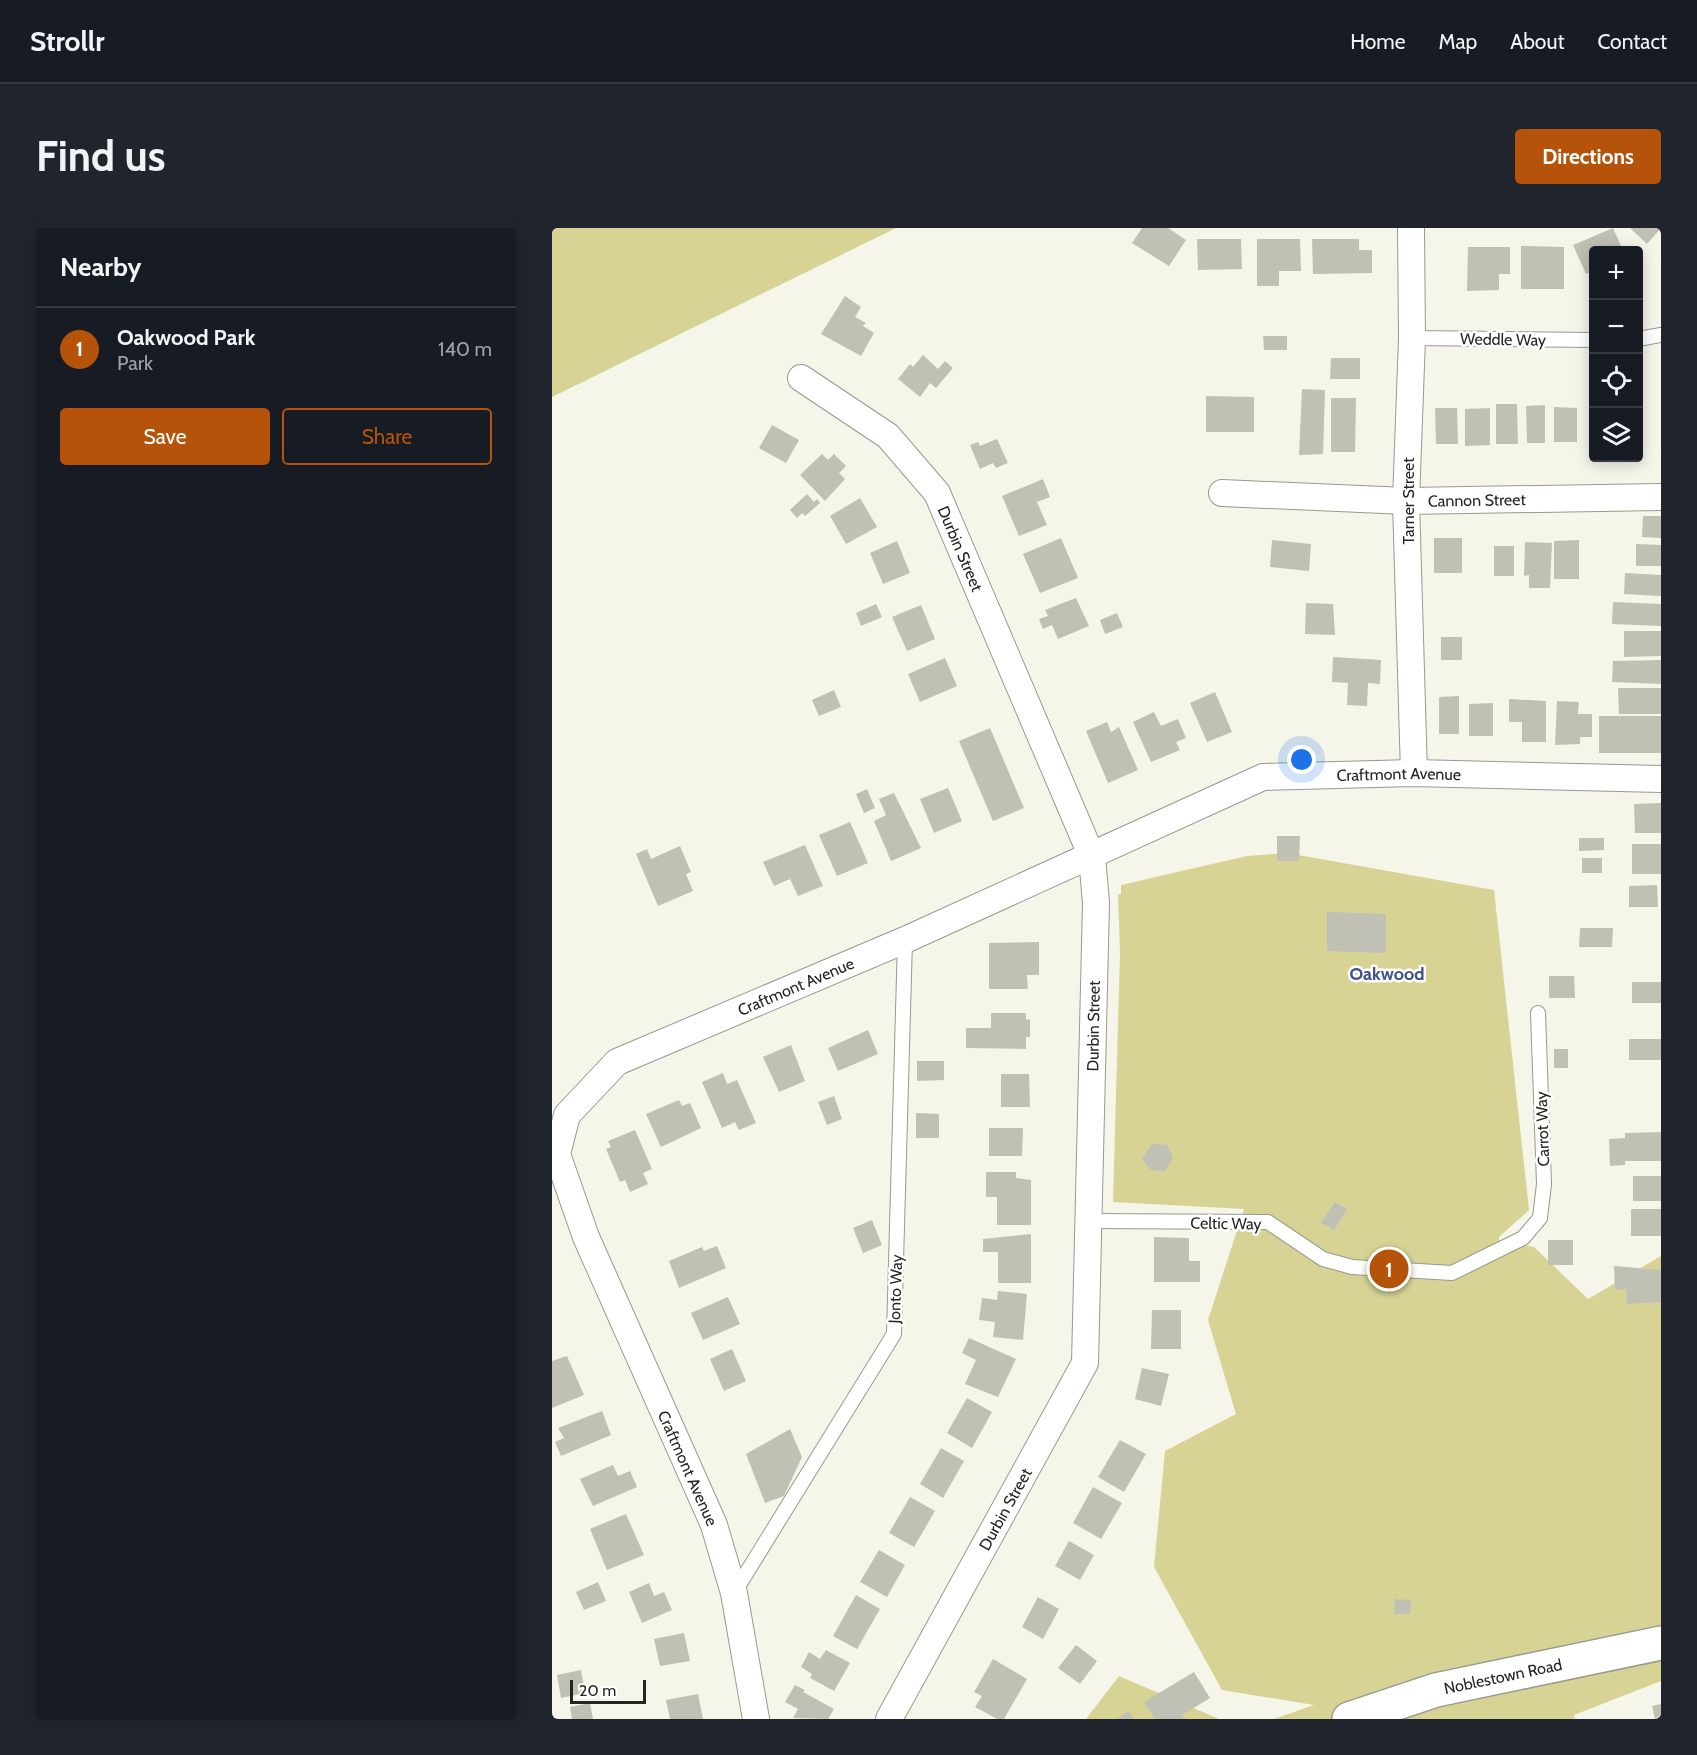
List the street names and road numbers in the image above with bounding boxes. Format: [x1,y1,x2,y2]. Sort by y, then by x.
street label: Weddle Way [1460,329,1546,350]
street label: Tarner Street [1399,457,1418,545]
street label: Cannon Street [1428,490,1527,511]
street label: Durbin Street [934,503,987,595]
street label: Craftmont Avenue [1336,764,1461,785]
street label: Craftmont Avenue [735,954,857,1020]
street label: Durbin Street [1083,980,1104,1072]
street label: Carrot Way [1532,1091,1553,1167]
street label: Celtic Way [1190,1213,1262,1234]
street label: Jonto Way [885,1254,906,1325]
street label: Craftmont Avenue [654,1408,722,1529]
street label: Durbin Street [975,1464,1036,1554]
street label: Noblestown Road [1442,1655,1564,1698]

